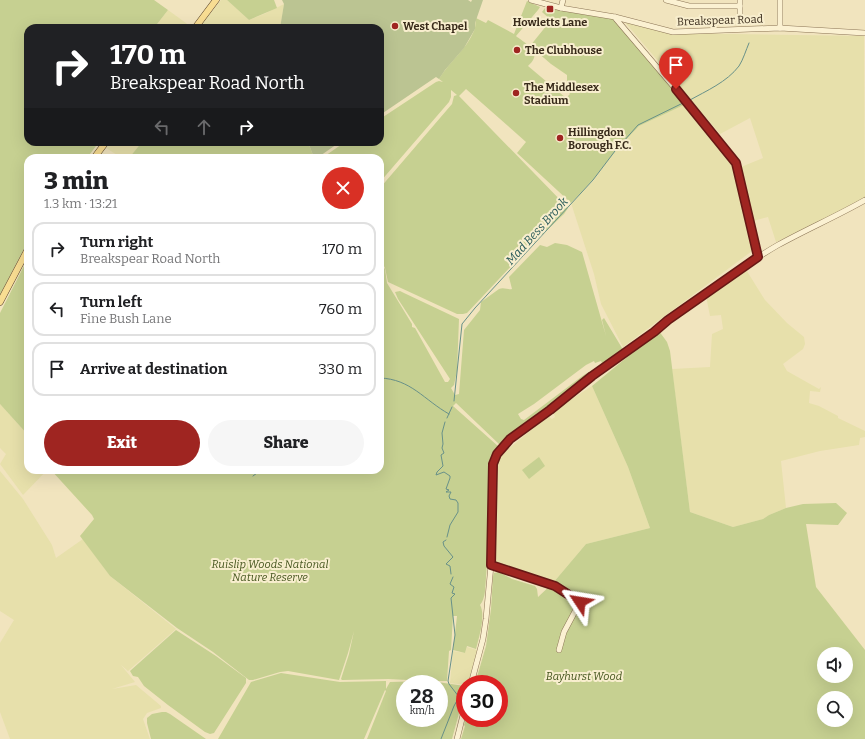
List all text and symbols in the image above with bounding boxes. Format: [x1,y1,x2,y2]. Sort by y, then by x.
marker: Howletts Lane [545,4,555,14]
street label: Breakspear Road [677,12,764,28]
place label: Howletts Lane [513,16,587,29]
place label: West Chapel [403,20,468,33]
marker: West Chapel [390,21,400,31]
text: 170 m [110,38,186,71]
icon: right [44,40,96,92]
place label: The Clubhouse [525,44,602,57]
marker: The Clubhouse [512,45,522,55]
pin [659,48,693,89]
icon: arrive [665,54,687,76]
text: Breakspear Road North [110,72,304,94]
place label: The Middlesex Stadium [524,81,600,107]
marker: The Middlesex Stadium [511,88,521,98]
icon: left [151,116,173,138]
icon: ahead [193,116,215,138]
icon: right [235,116,257,138]
place label: Hillingdon Borough F.C. [568,126,632,152]
marker: Hillingdon Borough F.C. [555,133,565,143]
text: 3 min [44,167,108,195]
button: close [322,167,364,209]
water label: Mad Bess Brook [503,194,571,268]
text: 1.3 km · 13:21 [44,196,117,211]
text: Turn right [80,233,153,251]
icon: right [46,238,68,260]
text: 170 m [322,240,362,258]
text: Breakspear Road North [80,251,220,266]
text: Turn left [80,293,142,311]
icon: left [46,298,68,320]
text: 760 m [319,300,362,318]
text: Fine Bush Lane [80,311,172,326]
icon: arrive [46,358,68,380]
text: Arrive at destination [80,360,227,378]
text: 330 m [318,360,362,378]
button: Exit [44,420,200,466]
button: Share [208,420,364,466]
park label: Ruislip Woods National Nature Reserve [212,558,328,584]
position arrow [559,581,601,623]
map controls [817,647,853,727]
button: sound [817,647,853,683]
park label: Bayhurst Wood [546,670,623,683]
speed limit sign: 30 [456,675,508,727]
text: 28 [410,684,434,708]
button: search [817,691,853,727]
text: km/h [410,705,434,717]

